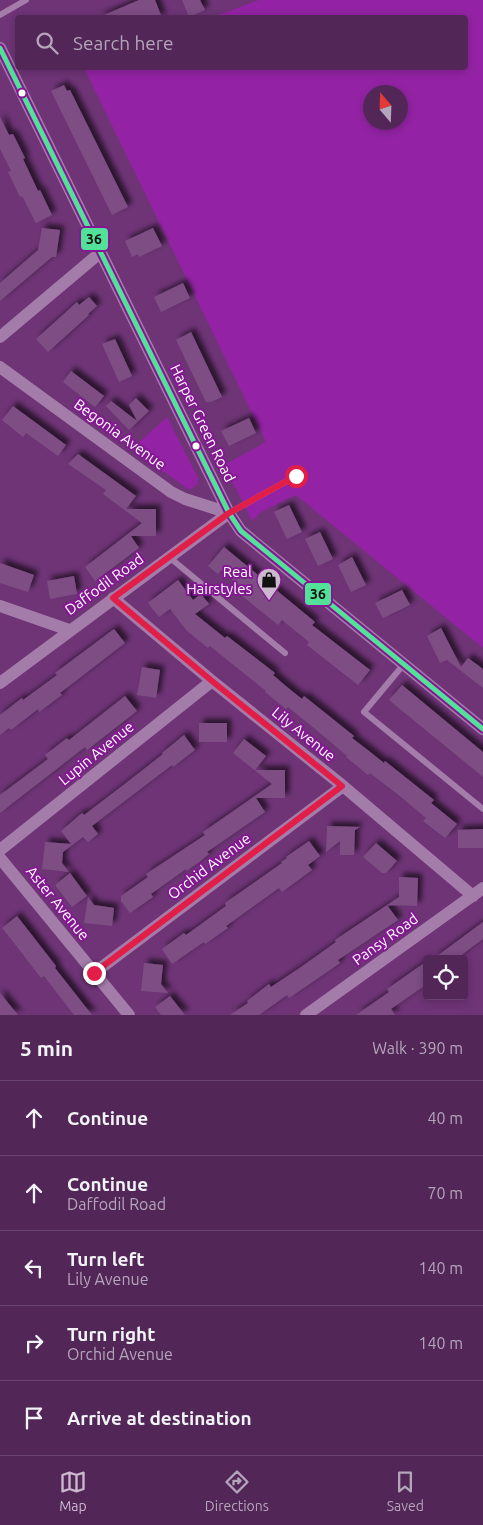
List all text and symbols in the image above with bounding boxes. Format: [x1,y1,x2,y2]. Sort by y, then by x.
search box [15,15,468,70]
icon: search [33,29,61,57]
text: Search here [73,32,173,54]
north arrow [363,85,408,130]
unlabelled marker [17,88,27,98]
line badge: 36 [80,227,109,251]
text: 36 [86,231,102,247]
street label: Harper Green Road [167,361,239,485]
street label: Begonia Avenue [71,395,169,473]
unlabelled marker [191,441,201,451]
route start [285,465,308,488]
street label: Daffodil Road [61,550,147,618]
place label: Real Hairstyles [186,563,252,597]
shop icon: Real Hairstyles [256,567,282,601]
line badge: 36 [304,582,332,606]
text: 36 [310,586,326,602]
street label: Lily Avenue [269,703,339,765]
street label: Lupin Avenue [55,718,137,788]
street label: Orchid Avenue [164,829,254,903]
street label: Aster Avenue [23,863,93,943]
street label: Pansy Road [349,910,421,968]
map controls [423,955,468,1000]
button: locate [423,955,468,1000]
route end [83,962,106,985]
text: 5 min [20,1036,73,1060]
text: Walk · 390 m [372,1039,463,1057]
icon: ahead [20,1104,48,1132]
text: Continue [67,1107,148,1129]
text: 40 m [427,1109,463,1127]
text: Continue [67,1173,148,1195]
icon: ahead [20,1179,48,1207]
text: 70 m [427,1184,463,1202]
text: Daffodil Road [67,1195,166,1213]
text: Turn left [67,1248,145,1270]
icon: left [20,1254,48,1282]
text: 140 m [418,1259,463,1277]
text: Lily Avenue [67,1270,149,1288]
text: Turn right [67,1323,155,1345]
icon: right [20,1329,48,1357]
text: 140 m [418,1334,463,1352]
text: Orchid Avenue [67,1345,173,1363]
icon: arrive [20,1404,48,1432]
text: Arrive at destination [67,1407,252,1429]
tab: Map [59,1468,87,1514]
tab: Directions [205,1468,269,1514]
tab: Saved [387,1468,424,1514]

